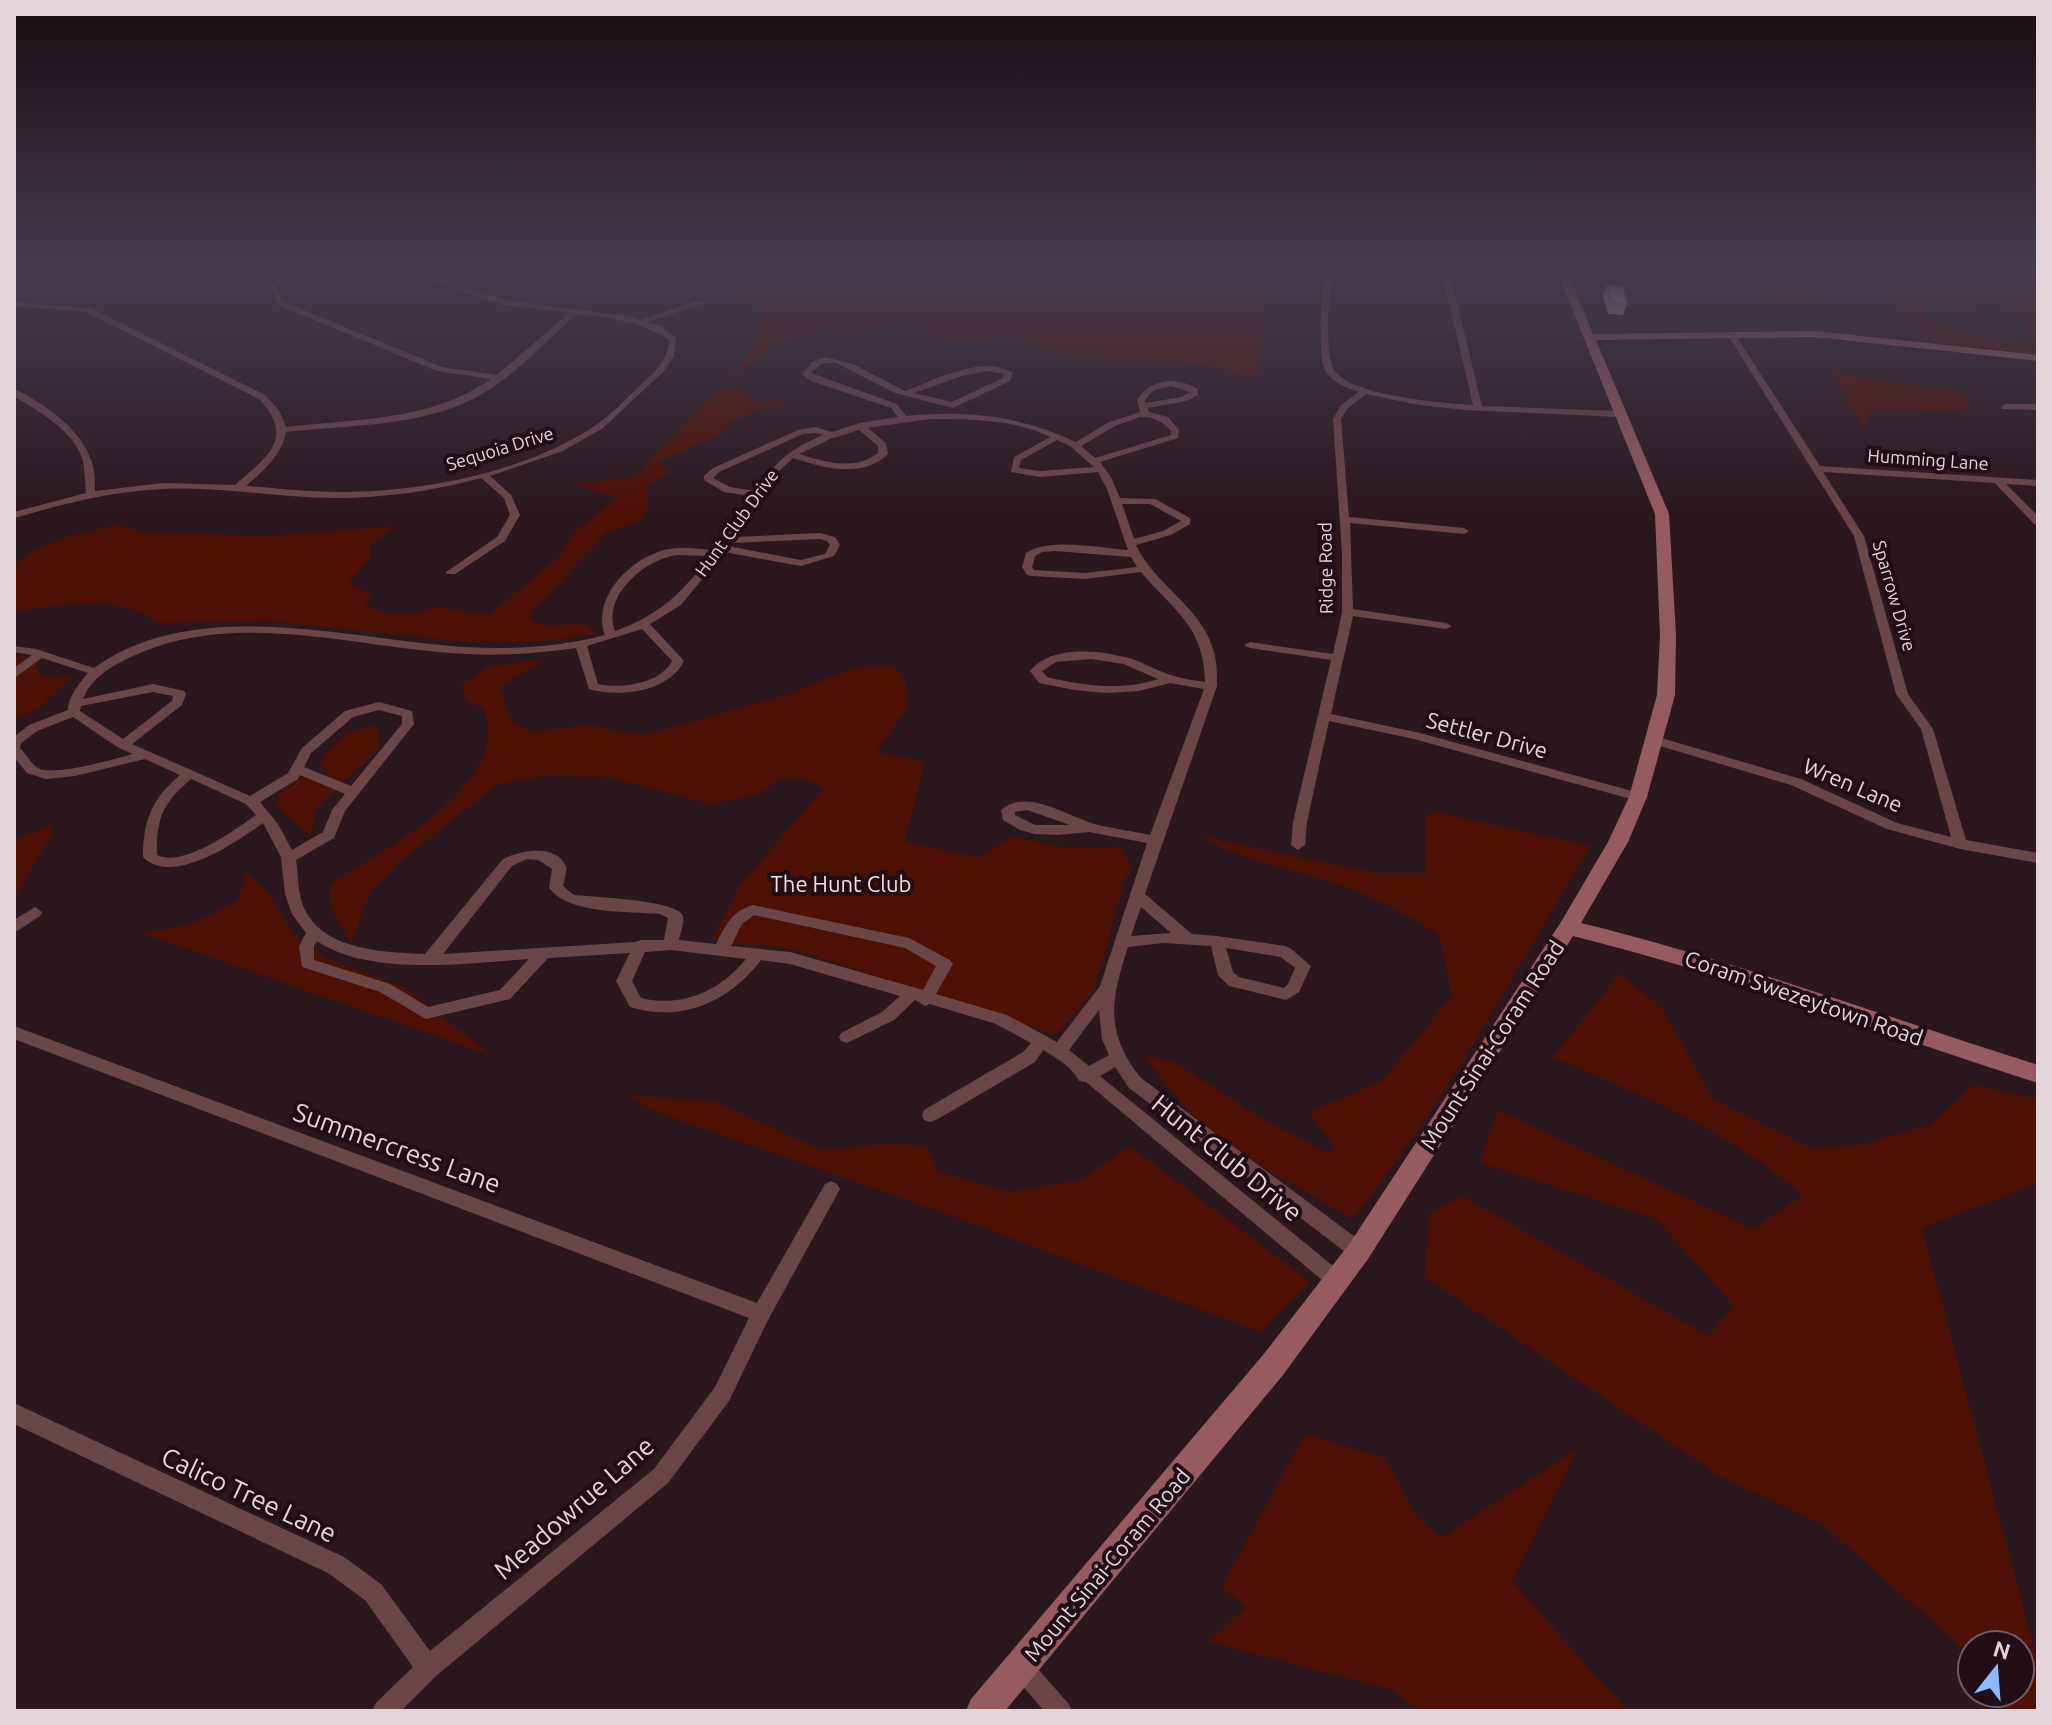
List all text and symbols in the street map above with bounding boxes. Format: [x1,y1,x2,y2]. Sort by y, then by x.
street label: Sequoia Drive [444,422,556,474]
street label: Humming Lane [1867,445,1989,473]
street label: Hunt Club Drive [691,465,782,580]
street label: Ridge Road [1314,522,1336,614]
street label: Sparrow Drive [1870,538,1920,653]
street label: Settler Drive [1424,706,1550,763]
street label: Wren Lane [1800,752,1907,817]
park label: The Hunt Club [771,871,911,896]
street label: Mount Sinai-Coram Road [1415,936,1569,1154]
street label: Coram Swezeytown Road [1682,945,1927,1050]
street label: Hunt Club Drive [1147,1088,1308,1227]
street label: Summercress Lane [290,1097,505,1198]
street label: Meadowrue Lane [488,1431,659,1585]
street label: Calico Tree Lane [157,1441,341,1548]
street label: Mount Sinai-Coram Road [1019,1463,1195,1666]
north arrow [1956,1629,2036,1709]
text: N [1990,1635,2014,1664]

